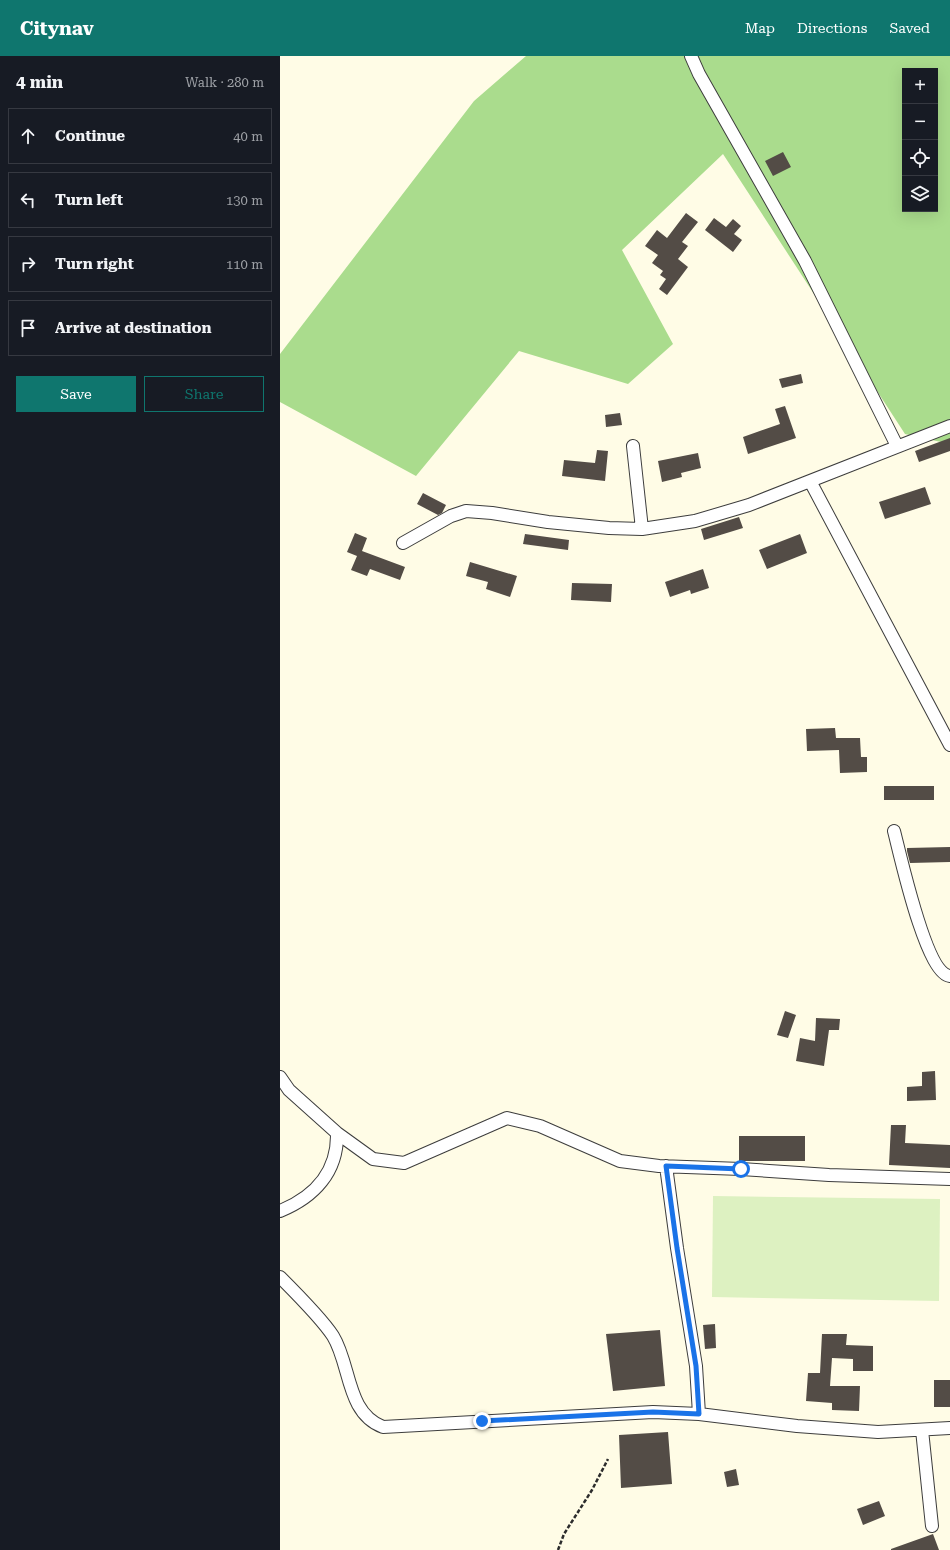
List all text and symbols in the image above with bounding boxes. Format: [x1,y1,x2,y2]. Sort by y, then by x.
text: Citynav [20,17,94,40]
text: Map [745,20,775,36]
text: Directions [797,20,867,36]
text: Saved [889,20,930,36]
map controls [902,68,938,212]
button: + [902,68,938,104]
text: 4 min [16,72,63,92]
text: Walk · 280 m [185,75,264,90]
button: − [902,104,938,140]
icon: ahead [17,125,39,147]
text: Continue [55,127,125,145]
text: 40 m [233,129,263,144]
button: locate [902,140,938,176]
button: layers [902,176,938,212]
icon: left [17,189,39,211]
text: Turn left [55,191,123,209]
text: 130 m [226,193,263,208]
icon: right [17,253,39,275]
text: Turn right [55,255,134,273]
text: 110 m [226,257,263,272]
icon: arrive [17,317,39,339]
text: Arrive at destination [55,319,211,337]
button: Save [16,376,136,412]
button: Share [144,376,264,412]
route start [732,1160,750,1178]
route end [473,1412,491,1430]

